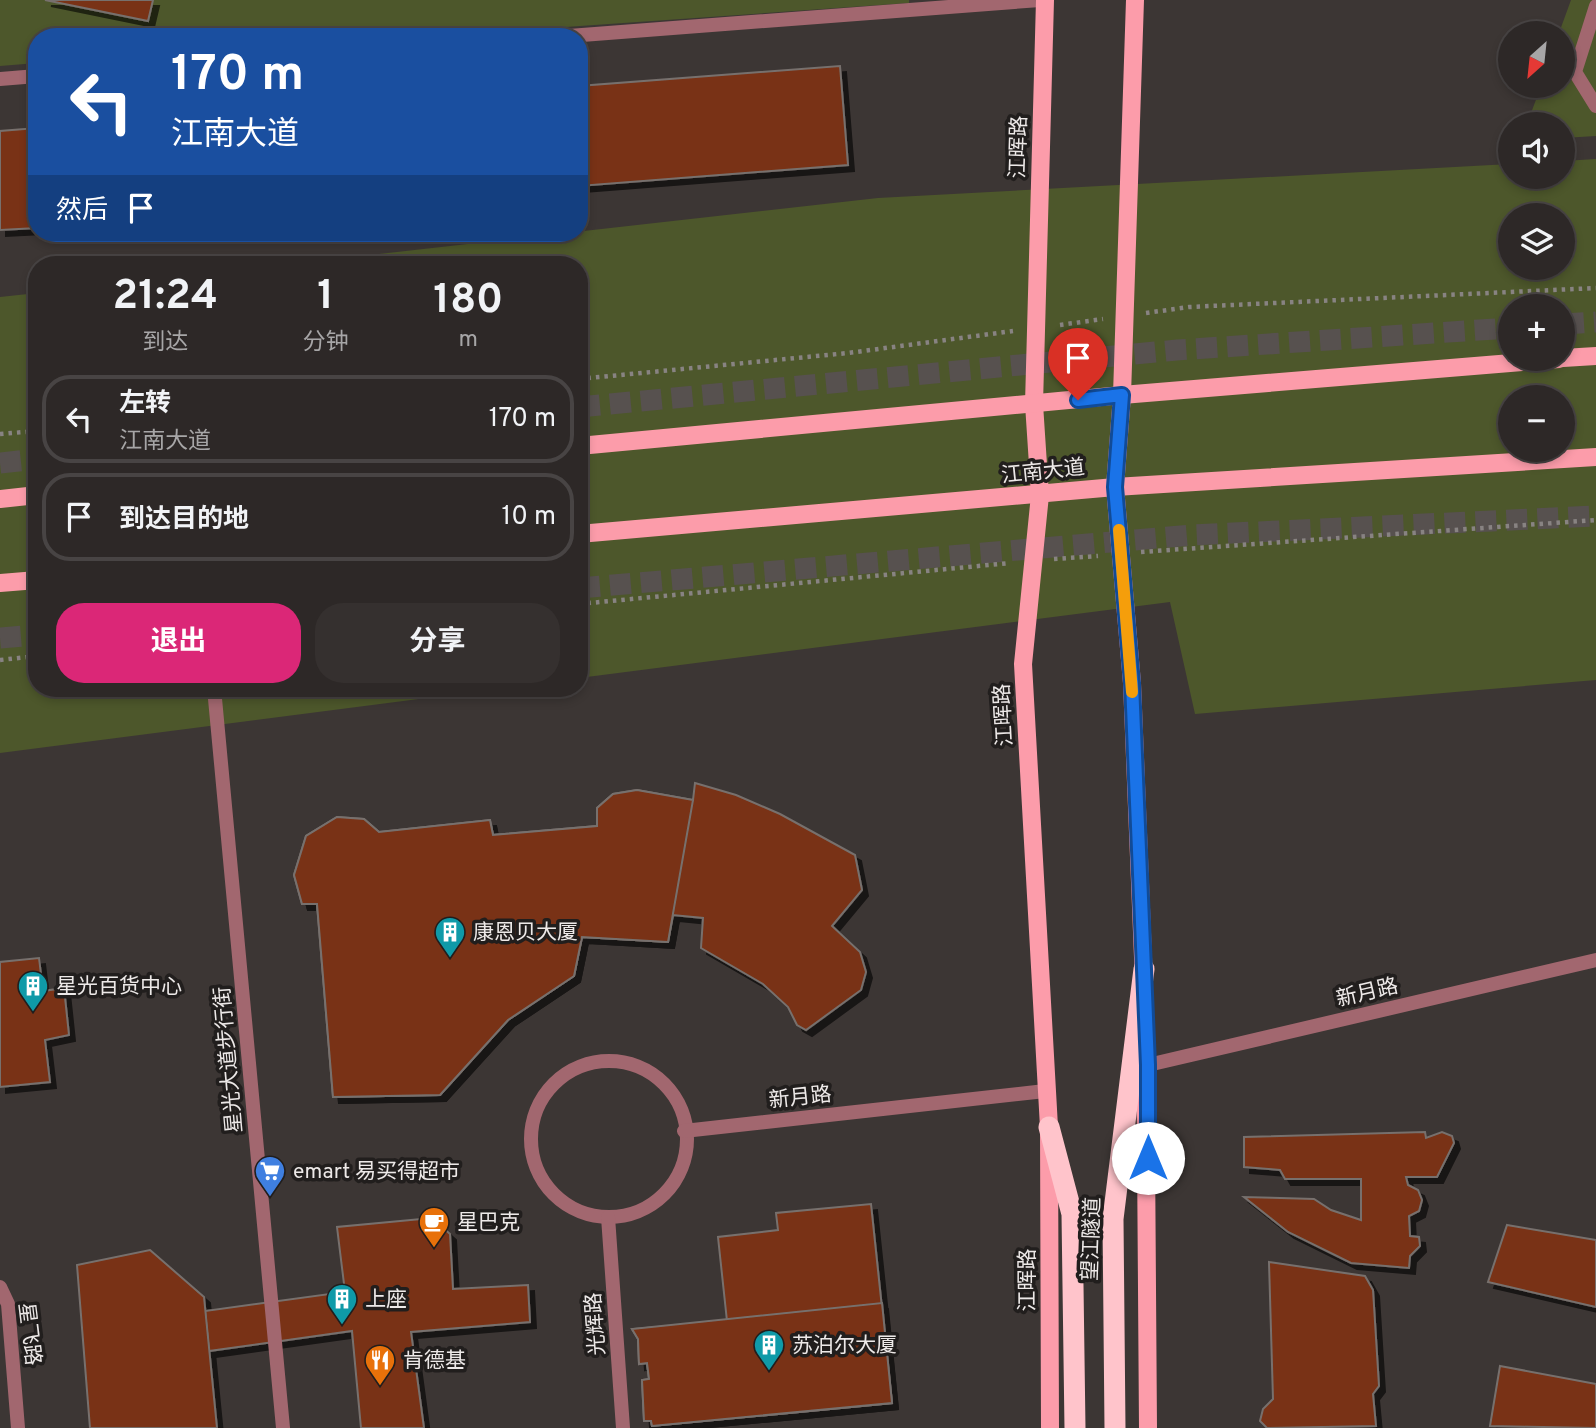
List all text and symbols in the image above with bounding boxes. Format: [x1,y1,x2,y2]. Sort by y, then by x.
north arrow [1498,21,1575,98]
map controls [1498,21,1575,462]
text: 170 m [171,46,304,108]
icon: left [56,56,147,147]
button: sound [1498,112,1575,189]
street label: 江晖路 [1005,115,1034,179]
text: 江南大道 [171,116,299,156]
icon: arrive [122,189,160,227]
text: 然后 [56,195,108,228]
button: layers [1498,203,1575,280]
text: 21:24 [113,271,218,324]
text: 1 [317,271,334,324]
text: 180 [433,275,503,328]
button: + [1498,294,1575,371]
text: m [459,326,478,355]
pin [1048,328,1108,400]
text: 到达 [142,329,188,358]
text: 分钟 [303,329,349,358]
icon: arrive [1059,339,1097,377]
button: − [1498,385,1575,462]
text: 左转 [119,388,171,421]
icon: left [60,400,98,438]
text: 170 m [489,403,556,436]
text: 江南大道 [119,428,211,457]
street label: 江南大道 [1000,455,1086,490]
icon: arrive [60,498,98,536]
text: 10 m [501,501,556,534]
text: 到达目的地 [119,504,249,537]
button: 退出 [56,603,301,683]
button: 分享 [315,603,560,683]
street label: 江晖路 [989,683,1020,747]
building icon: 康恩贝大厦 [433,915,467,959]
place label: 康恩贝大厦 [473,920,578,947]
building icon: 星光百货中心 [16,969,50,1013]
street label: 新月路 [1334,973,1401,1014]
place label: 星光百货中心 [56,974,182,1001]
street label: 星光大道步行街 [210,985,249,1134]
street label: 新月路 [767,1082,833,1115]
position arrow [1111,1121,1185,1195]
supermarket icon: emart 易买得超市 [253,1154,287,1198]
place label: emart 易买得超市 [293,1159,460,1186]
street label: 望江隧道 [1078,1197,1107,1281]
cafe icon: 星巴克 [417,1205,451,1249]
place label: 星巴克 [457,1210,520,1237]
street label: 江晖路 [1015,1249,1042,1312]
building icon: 上座 [325,1282,359,1326]
place label: 上座 [365,1287,407,1314]
street label: 光辉路 [581,1292,612,1356]
street label: 星飞路 [11,1301,46,1367]
building icon: 苏泊尔大厦 [752,1328,786,1372]
place label: 苏泊尔大厦 [792,1333,897,1360]
restaurant icon: 肯德基 [363,1343,397,1387]
place label: 肯德基 [403,1348,466,1375]

